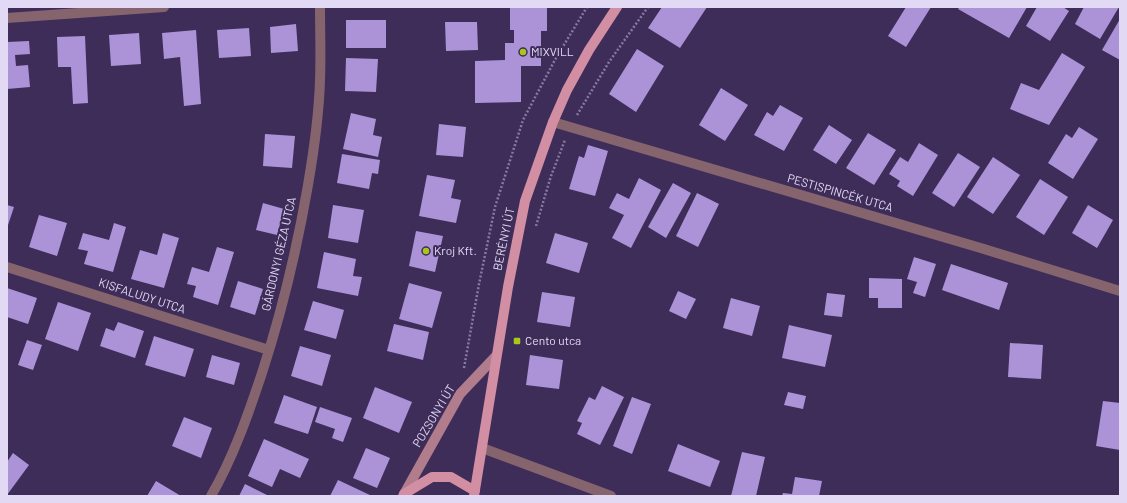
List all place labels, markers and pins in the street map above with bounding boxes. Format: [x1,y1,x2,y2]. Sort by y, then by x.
place label: MIXVILL [531,44,574,58]
marker: MIXVILL [518,47,528,57]
place label: Kroj Kft. [434,243,477,257]
marker: Kroj Kft. [421,246,431,256]
place label: Cento utca [525,333,581,347]
marker: Cento utca [512,336,522,346]

